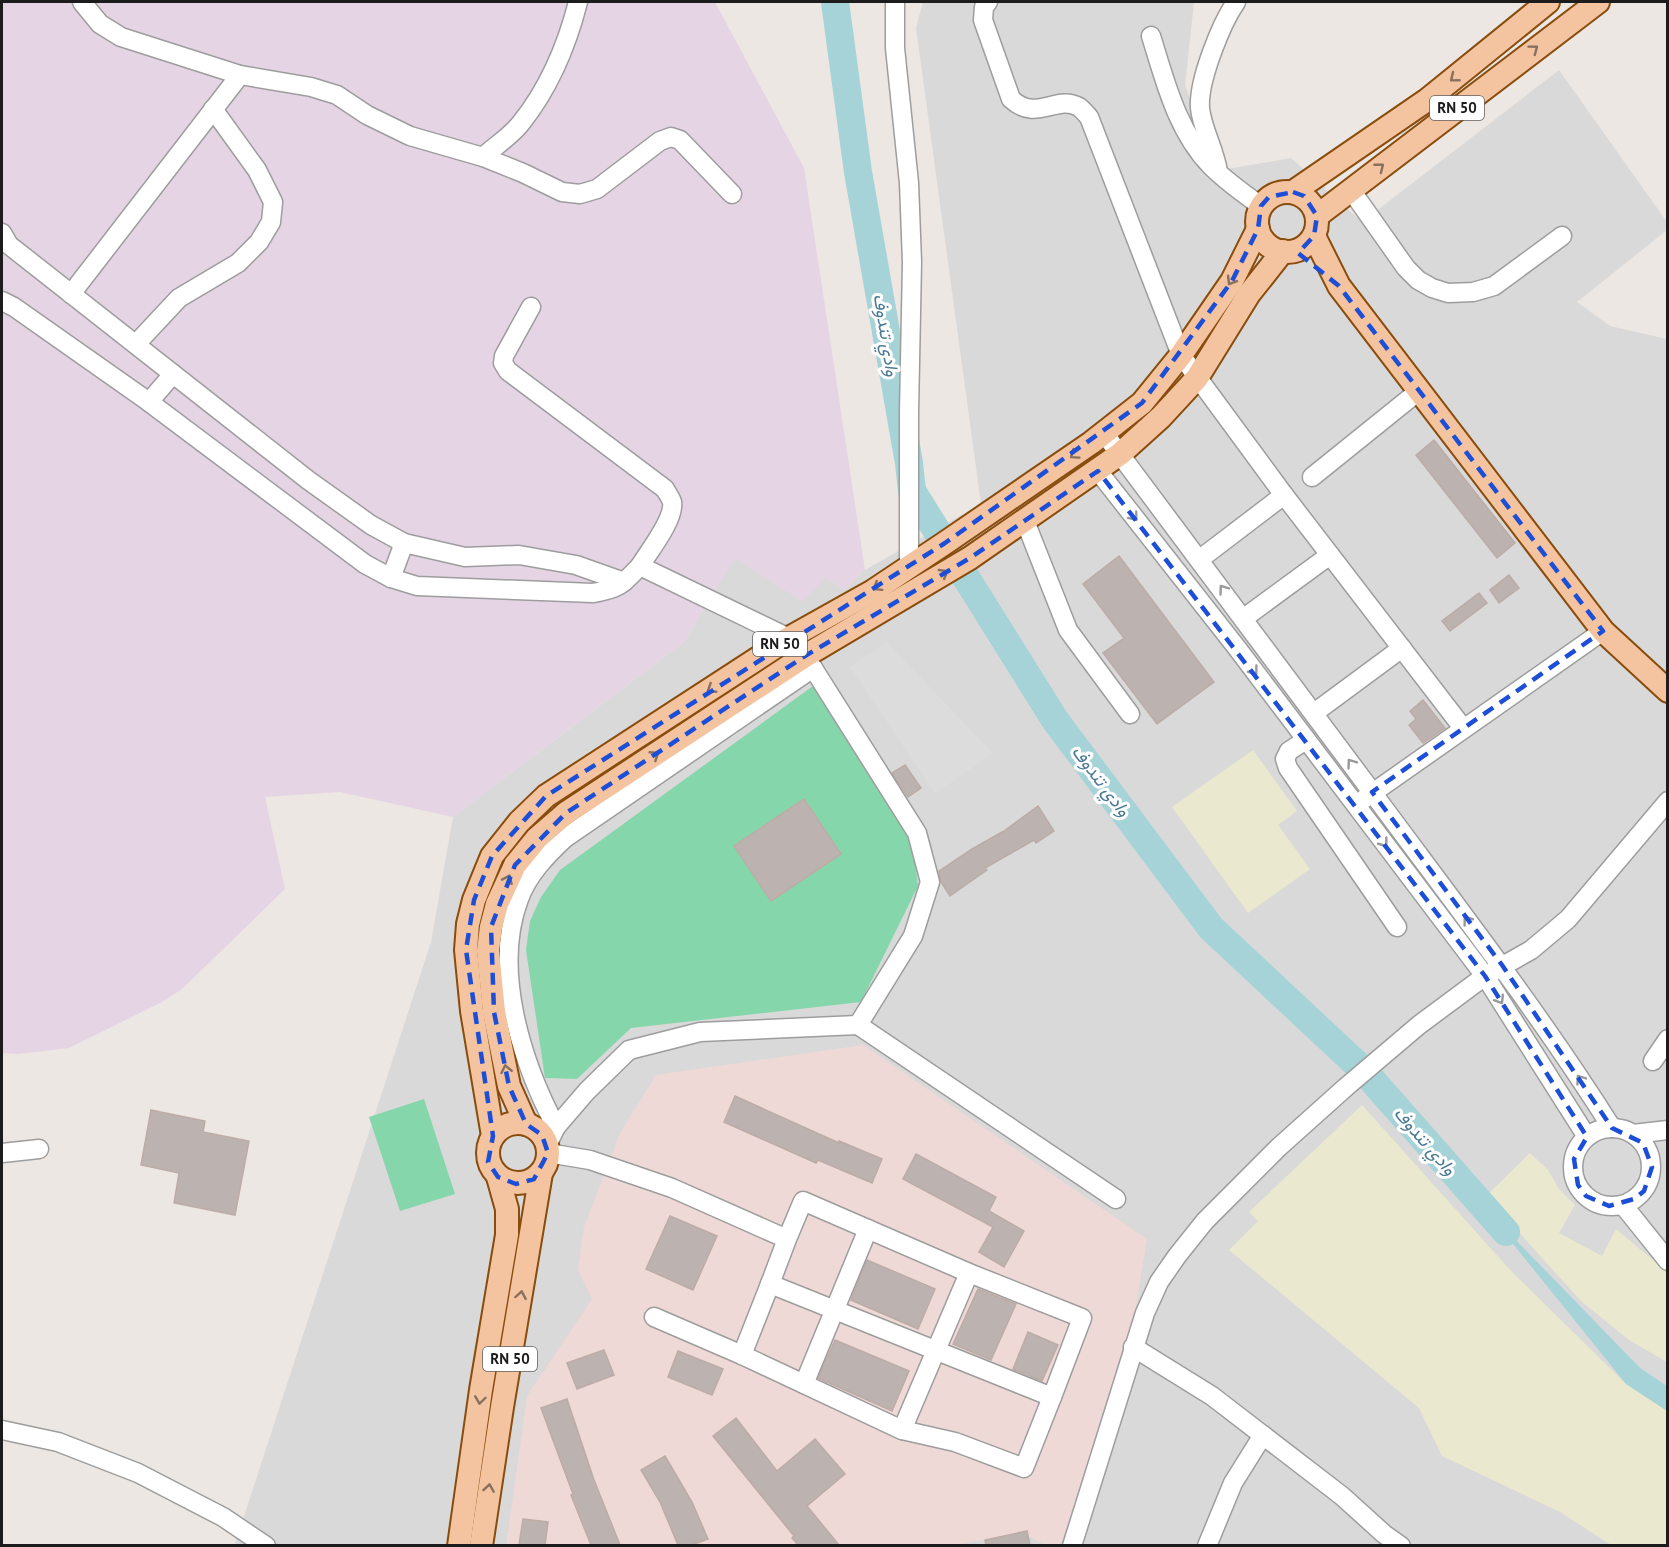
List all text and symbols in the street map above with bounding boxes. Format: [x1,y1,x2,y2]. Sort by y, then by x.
one-way arrow [1528,45,1539,56]
one-way arrow [1450,70,1461,81]
road number: RN 50 [1430,96,1484,120]
one-way arrow [1373,164,1384,175]
one-way arrow [1227,275,1239,285]
water label: وادي تندوف [865,292,904,379]
one-way arrow [1069,448,1080,459]
one-way arrow [1126,510,1137,521]
one-way arrow [938,569,948,580]
one-way arrow [873,580,883,592]
one-way arrow [1219,585,1230,596]
road number: RN 50 [753,632,807,656]
one-way arrow [1246,664,1257,675]
one-way arrow [707,682,718,693]
water label: وادي تندوف [1064,740,1136,823]
one-way arrow [649,751,659,763]
one-way arrow [1347,759,1358,770]
one-way arrow [1377,836,1388,847]
one-way arrow [501,874,513,885]
one-way arrow [1464,915,1475,926]
one-way arrow [1493,993,1504,1004]
one-way arrow [500,1065,513,1075]
one-way arrow [1576,1074,1587,1085]
water label: وادي تندوف [1386,1102,1461,1182]
one-way arrow [514,1291,526,1300]
road number: RN 50 [483,1347,537,1371]
one-way arrow [474,1396,486,1405]
one-way arrow [482,1483,494,1492]

